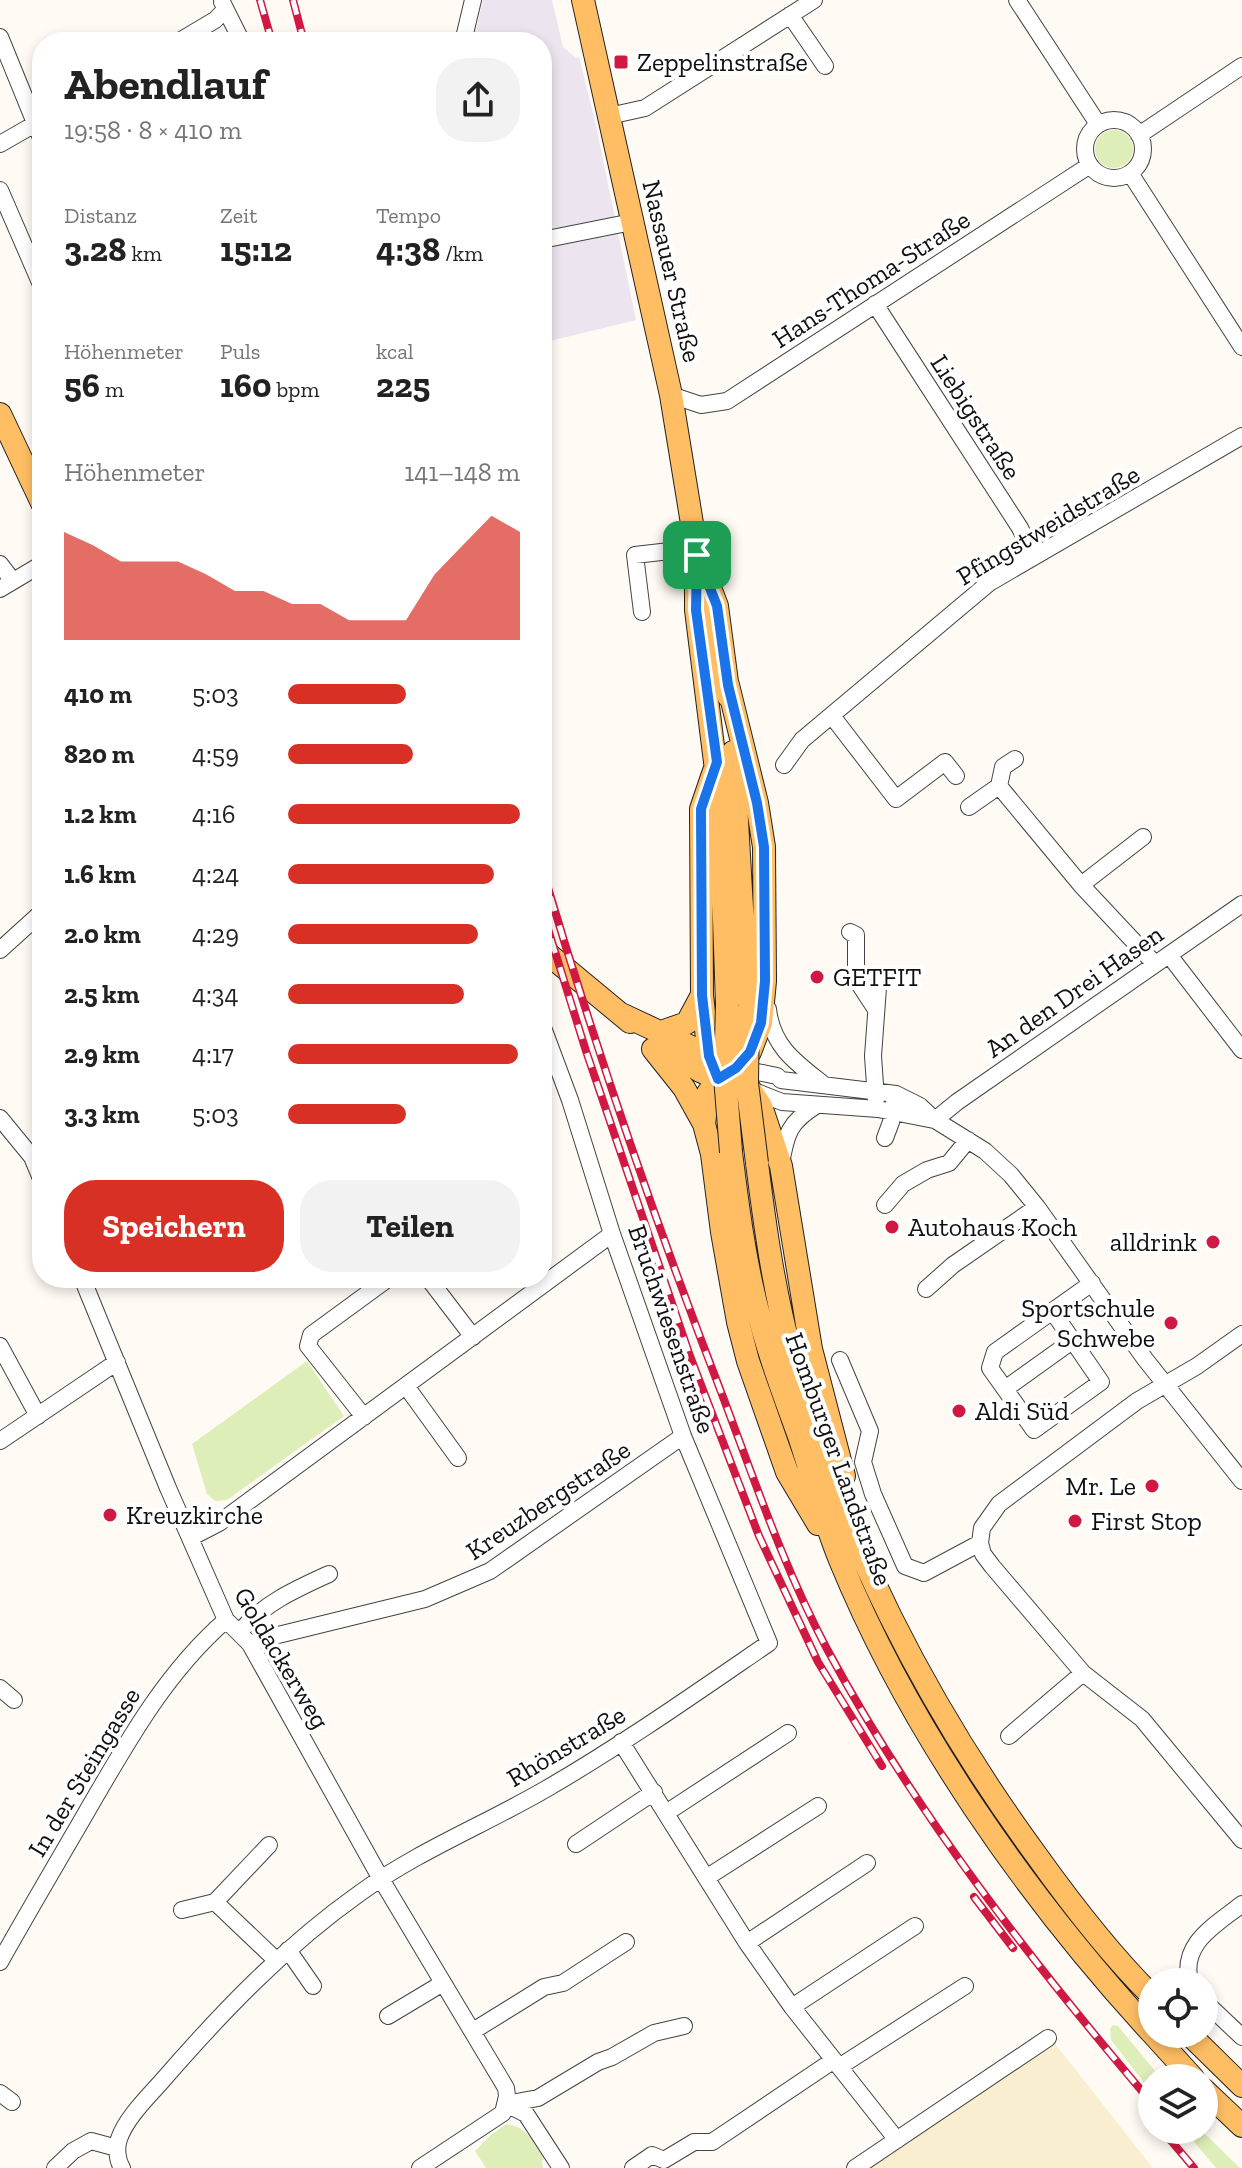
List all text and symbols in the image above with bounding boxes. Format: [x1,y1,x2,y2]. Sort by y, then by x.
place label: Zeppelinstraße [637,46,808,78]
marker: Zeppelinstraße [612,53,630,71]
text: Abendlauf [64,57,267,110]
button: share [436,58,520,142]
text: 19:58 · 8 × 410 m [64,114,242,146]
street label: Nassauer Straße [636,177,708,365]
text: Distanz [64,202,137,229]
text: Zeit [220,202,257,229]
text: Tempo [376,202,441,229]
street label: Hans-Thoma-Straße [766,203,976,355]
text: 3.28 [64,229,126,270]
text: 15:12 [220,229,292,270]
text: 4:38 [376,229,440,270]
text: km [126,240,162,267]
text: /km [440,240,483,267]
text: Höhenmeter [64,338,184,365]
text: Puls [220,338,260,365]
text: kcal [376,338,414,365]
street label: Liebigstraße [924,348,1028,486]
text: 56 [64,365,100,406]
text: 160 [220,365,272,406]
text: 225 [376,365,430,406]
text: m [100,376,124,403]
text: bpm [272,376,319,403]
text: Höhenmeter [64,456,206,488]
text: 141–148 m [404,456,520,488]
street label: Pfingstweidstraße [951,458,1145,592]
pin [663,521,731,589]
icon: arrive [675,533,719,577]
text: 410 m [64,678,132,710]
text: 5:03 [192,678,239,710]
text: 820 m [64,738,135,770]
text: 4:59 [192,738,239,770]
text: 1.2 km [64,798,136,830]
text: 4:16 [192,798,236,830]
text: 1.6 km [64,858,136,890]
text: 4:24 [192,858,239,890]
text: 2.0 km [64,918,141,950]
text: 4:29 [192,918,239,950]
street label: An den Drei Hasen [979,918,1169,1064]
place label: GETFIT [833,961,921,993]
marker: GETFIT [808,968,826,986]
text: 2.5 km [64,978,139,1010]
text: 4:34 [192,978,239,1010]
text: 2.9 km [64,1038,140,1070]
text: 4:17 [192,1038,234,1070]
text: 3.3 km [64,1098,140,1130]
text: 5:03 [192,1098,239,1130]
button: Speichern [64,1180,284,1272]
button: Teilen [300,1180,520,1272]
place label: Autohaus Koch [908,1211,1077,1243]
marker: Autohaus Koch [883,1218,901,1236]
street label: Bruchwiesenstraße [621,1220,723,1438]
place label: alldrink [1110,1226,1197,1258]
marker: alldrink [1204,1233,1222,1251]
place label: Sportschule Schwebe [1021,1292,1155,1354]
marker: Sportschule Schwebe [1162,1314,1180,1332]
street label: Homburger Landstraße [778,1328,900,1590]
place label: Aldi Süd [975,1395,1069,1427]
marker: Aldi Süd [950,1402,968,1420]
street label: Kreuzbergstraße [460,1433,636,1567]
place label: Mr. Le [1065,1470,1136,1502]
marker: Mr. Le [1143,1477,1161,1495]
place label: Kreuzkirche [126,1499,263,1531]
place label: First Stop [1091,1505,1202,1537]
marker: Kreuzkirche [101,1506,119,1524]
marker: First Stop [1066,1512,1084,1530]
street label: Goldackerweg [227,1581,337,1735]
street label: In der Steingasse [21,1682,147,1862]
street label: Rhönstraße [501,1698,631,1794]
map controls [1138,1968,1218,2144]
button: locate [1138,1968,1218,2048]
button: layers [1138,2064,1218,2144]

